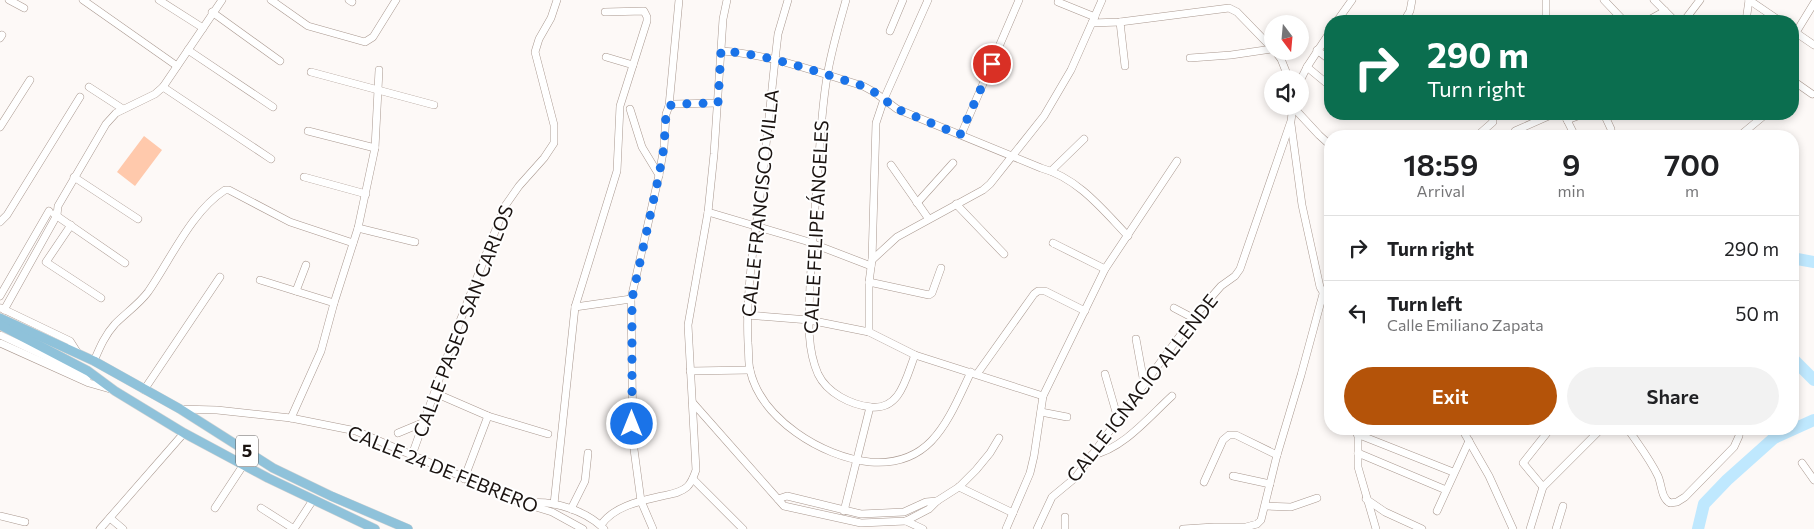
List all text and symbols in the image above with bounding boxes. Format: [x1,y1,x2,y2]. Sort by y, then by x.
north arrow [1264,15,1309,60]
map controls [1264,15,1309,115]
text: 290 m [1427,32,1529,75]
icon: right [1344,35,1409,100]
pin [971,43,1013,85]
icon: arrive [978,50,1006,78]
button: sound [1264,70,1309,115]
text: Turn right [1427,75,1525,102]
street label: CALLE FRANCISCO VILLA [736,88,783,318]
street label: CALLE FELIPE ÁNGELES [798,120,833,334]
text: 18:59 [1403,145,1478,182]
text: 9 [1562,145,1580,182]
text: 700 [1664,145,1720,182]
text: Arrival [1417,181,1465,200]
text: min [1558,181,1585,200]
text: m [1685,181,1699,200]
street label: CALLE PASEO SAN CARLOS [408,202,517,440]
icon: right [1344,234,1372,262]
text: Turn right [1387,237,1474,260]
text: 290 m [1724,237,1779,260]
street label: CALLE IGNACIO ALLENDE [1061,289,1222,486]
text: Turn left [1387,292,1462,315]
icon: left [1344,299,1372,327]
text: 50 m [1735,302,1779,325]
text: Calle Emiliano Zapata [1387,315,1544,334]
button: Exit [1344,367,1557,425]
button: Share [1567,367,1779,425]
position arrow [605,397,657,449]
street label: CALLE 24 DE FEBRERO [345,420,542,517]
road number: 5 [236,436,258,466]

